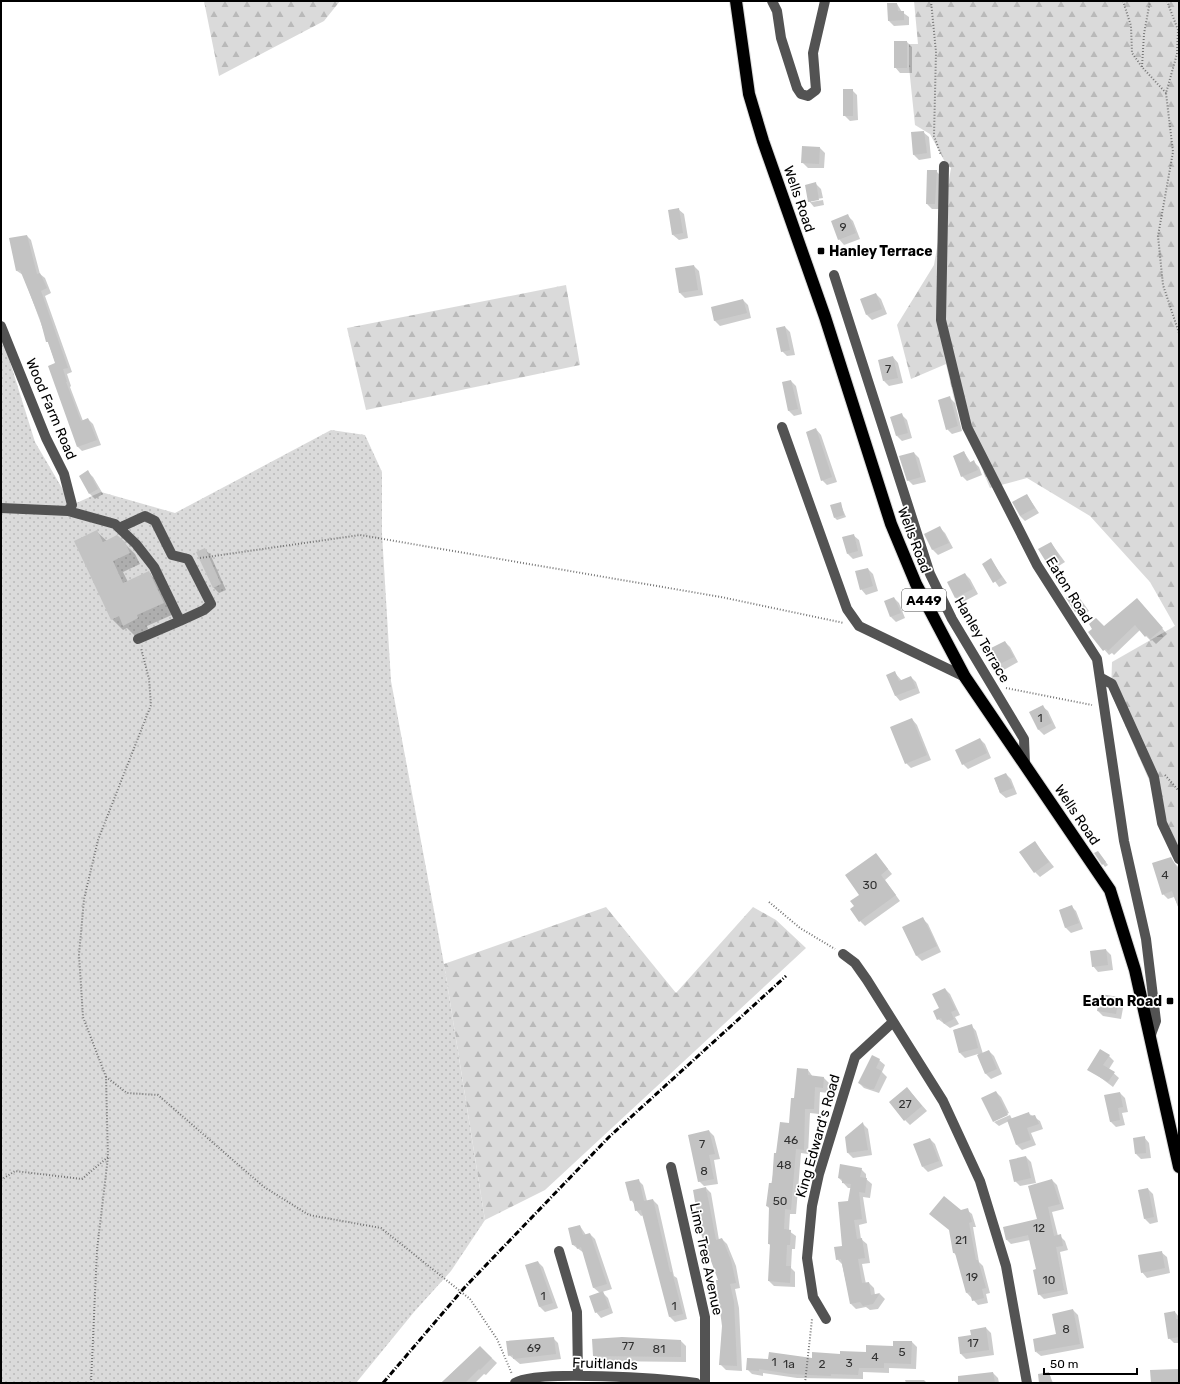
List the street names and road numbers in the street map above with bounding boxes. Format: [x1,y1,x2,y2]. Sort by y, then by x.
street label: Wells Road [780,163,818,235]
street label: Wood Farm Road [22,356,80,462]
street label: Wells Road [894,505,934,575]
street label: Eaton Road [1042,554,1096,626]
road number: A449 [902,589,946,611]
street label: Hanley Terrace [951,594,1013,686]
street label: Wells Road [1051,782,1103,848]
street label: King Edward's Road [792,1072,844,1200]
street label: Lime Tree Avenue [686,1201,726,1317]
street label: Fruitlands [572,1354,638,1374]

